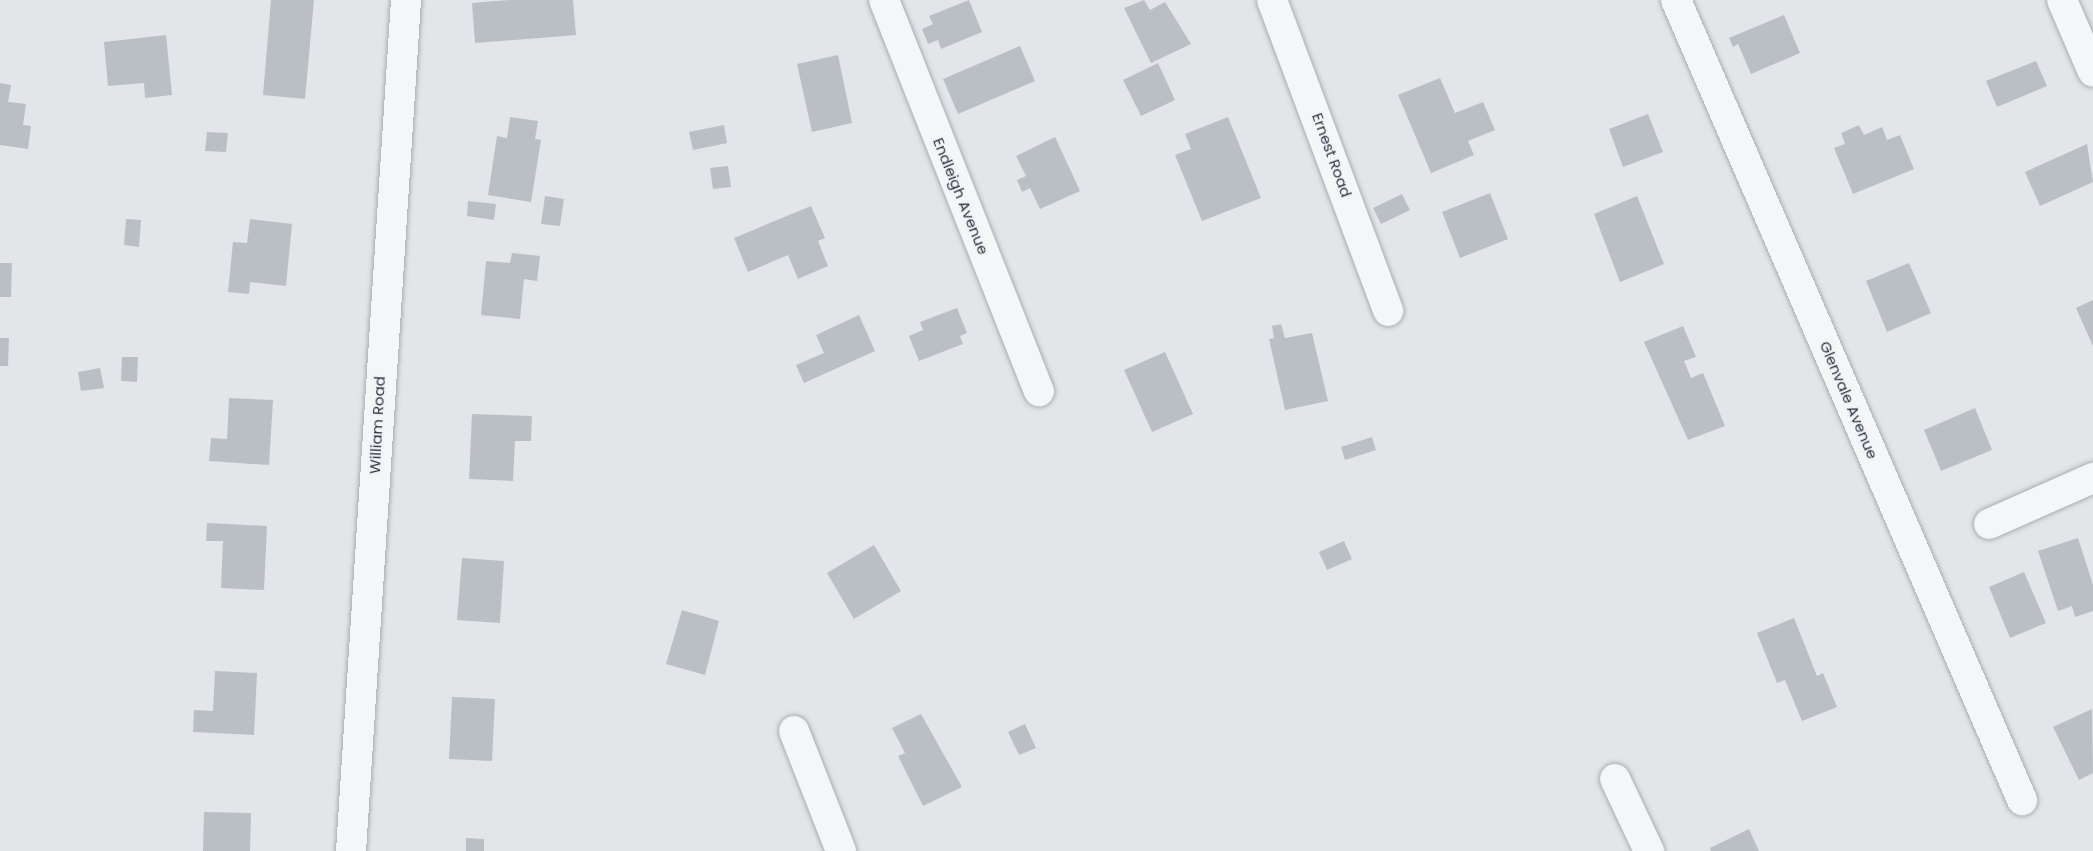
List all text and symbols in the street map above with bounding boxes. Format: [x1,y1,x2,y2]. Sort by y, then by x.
street label: Ernest Road [1308,110,1356,200]
street label: Endleigh Avenue [929,135,993,257]
street label: Glenvale Avenue [1816,338,1882,462]
street label: William Road [365,376,389,474]

